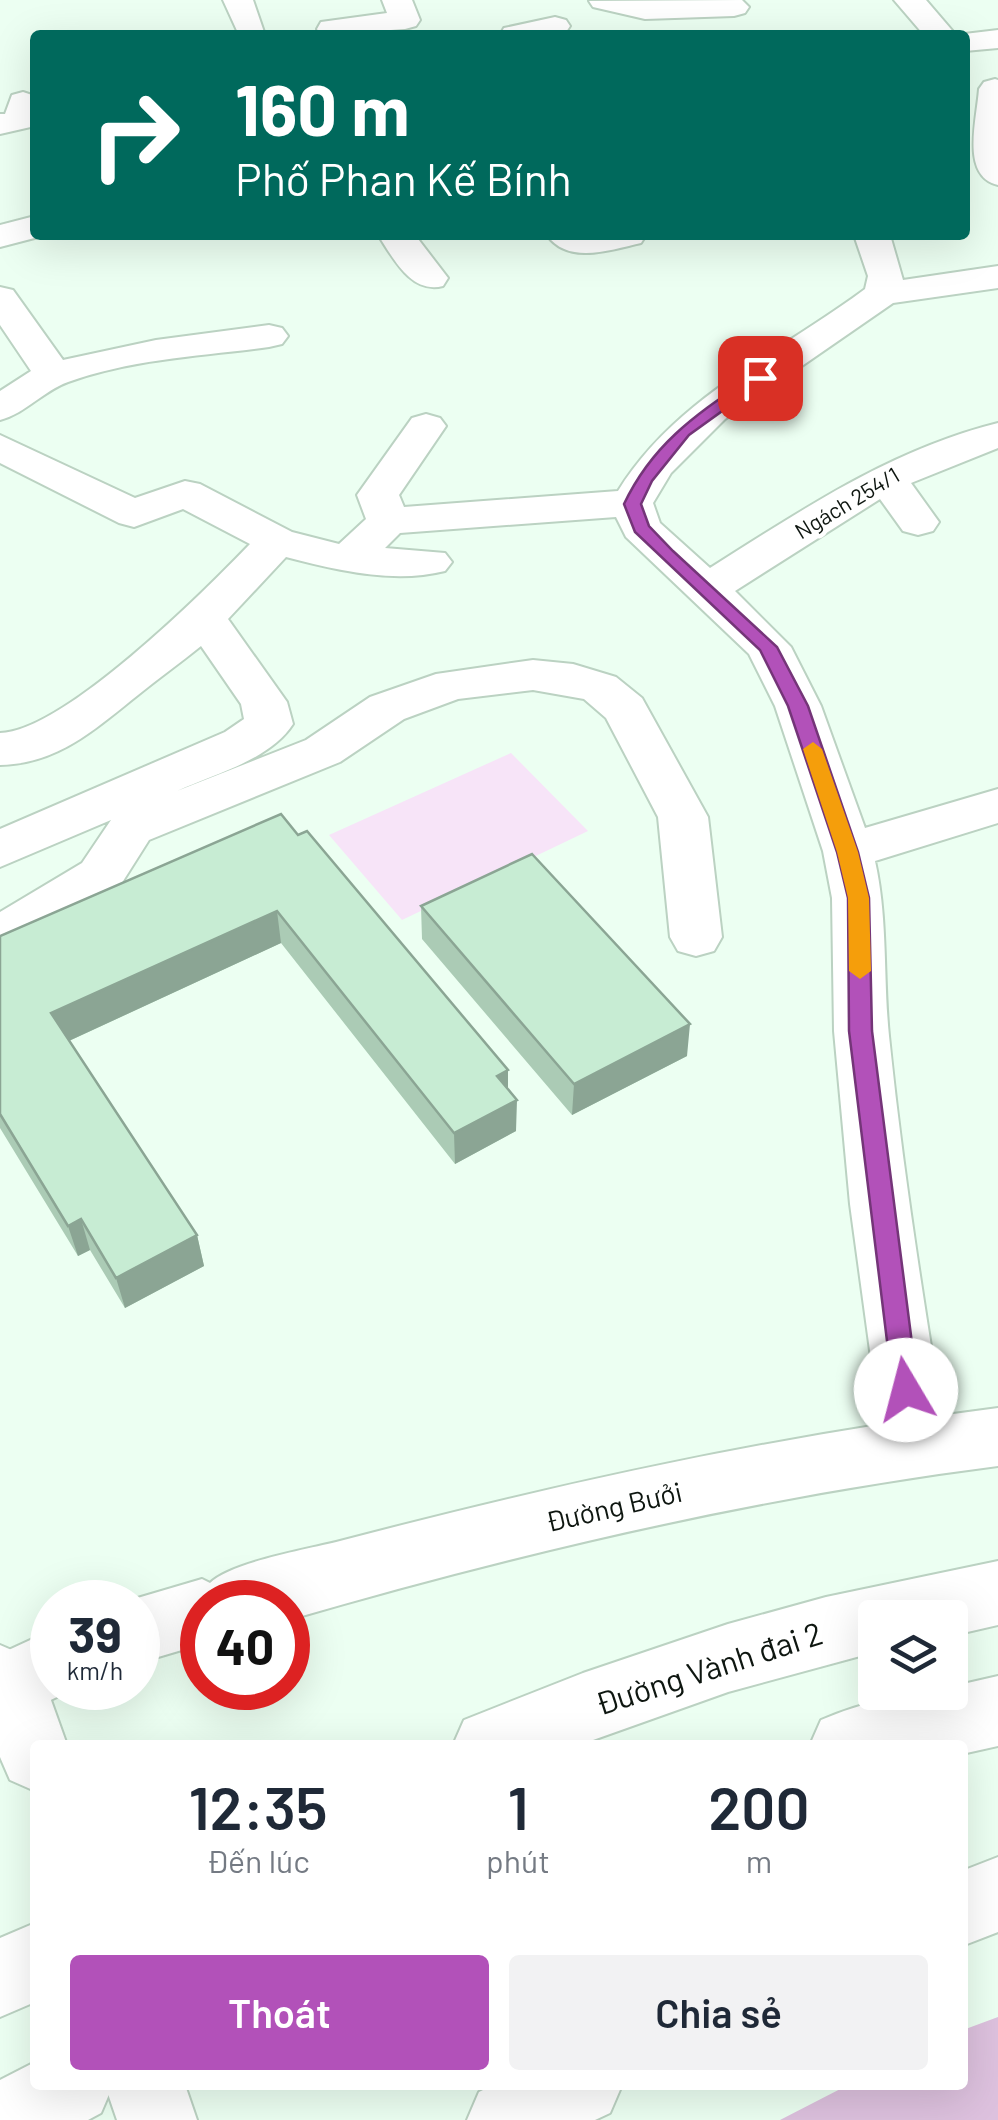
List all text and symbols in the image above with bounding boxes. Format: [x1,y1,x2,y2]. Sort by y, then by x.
text: 160 m [235,66,410,150]
icon: right [70,70,200,200]
text: Phố Phan Kế Bính [235,151,572,205]
pin [718,336,803,421]
icon: arrive [733,351,788,406]
street label: Ngách 254/1 [790,461,903,543]
position arrow [854,1338,958,1442]
street label: Đường Bưởi [542,1474,685,1538]
speed limit sign: 40 [180,1580,310,1710]
map controls [858,1600,968,1710]
button: layers [858,1600,968,1710]
text: 39 [68,1603,122,1663]
street label: Đường Vành đai 2 [590,1612,827,1722]
text: km/h [67,1655,123,1685]
text: 12:35 [188,1770,328,1842]
text: 1 [507,1770,529,1842]
text: 200 [708,1770,810,1842]
text: Đến lúc [206,1841,310,1879]
text: phút [486,1841,550,1879]
text: m [746,1841,772,1879]
button: Thoát [70,1955,489,2070]
button: Chia sẻ [509,1955,928,2070]

